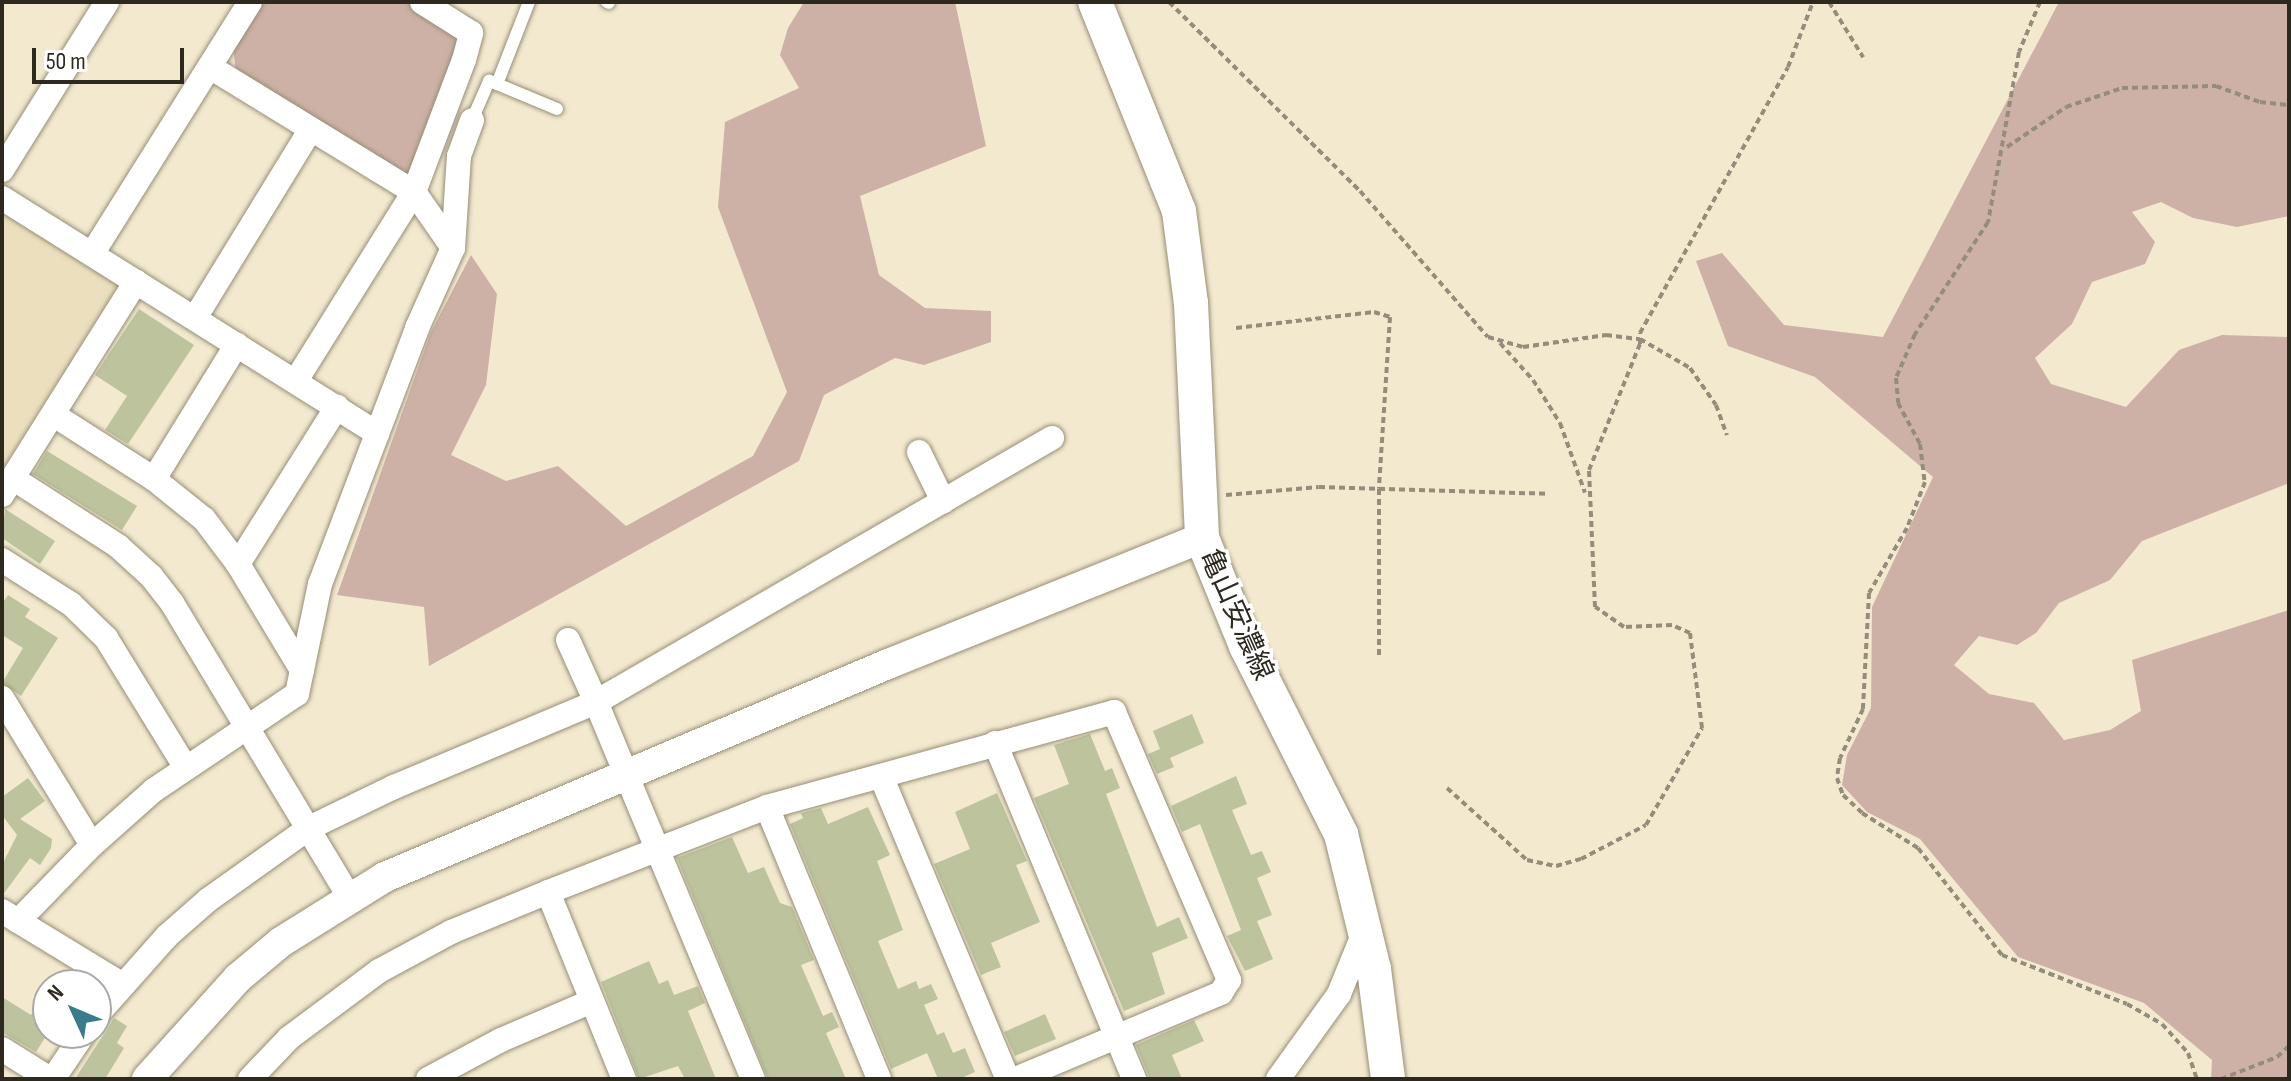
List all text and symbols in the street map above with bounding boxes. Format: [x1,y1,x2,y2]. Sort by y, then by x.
scale bar [36,32,188,82]
text: 50 m [46,47,86,76]
street label: 亀山安濃線 [1192,544,1280,686]
north arrow [32,969,112,1049]
text: N [42,980,70,1007]

